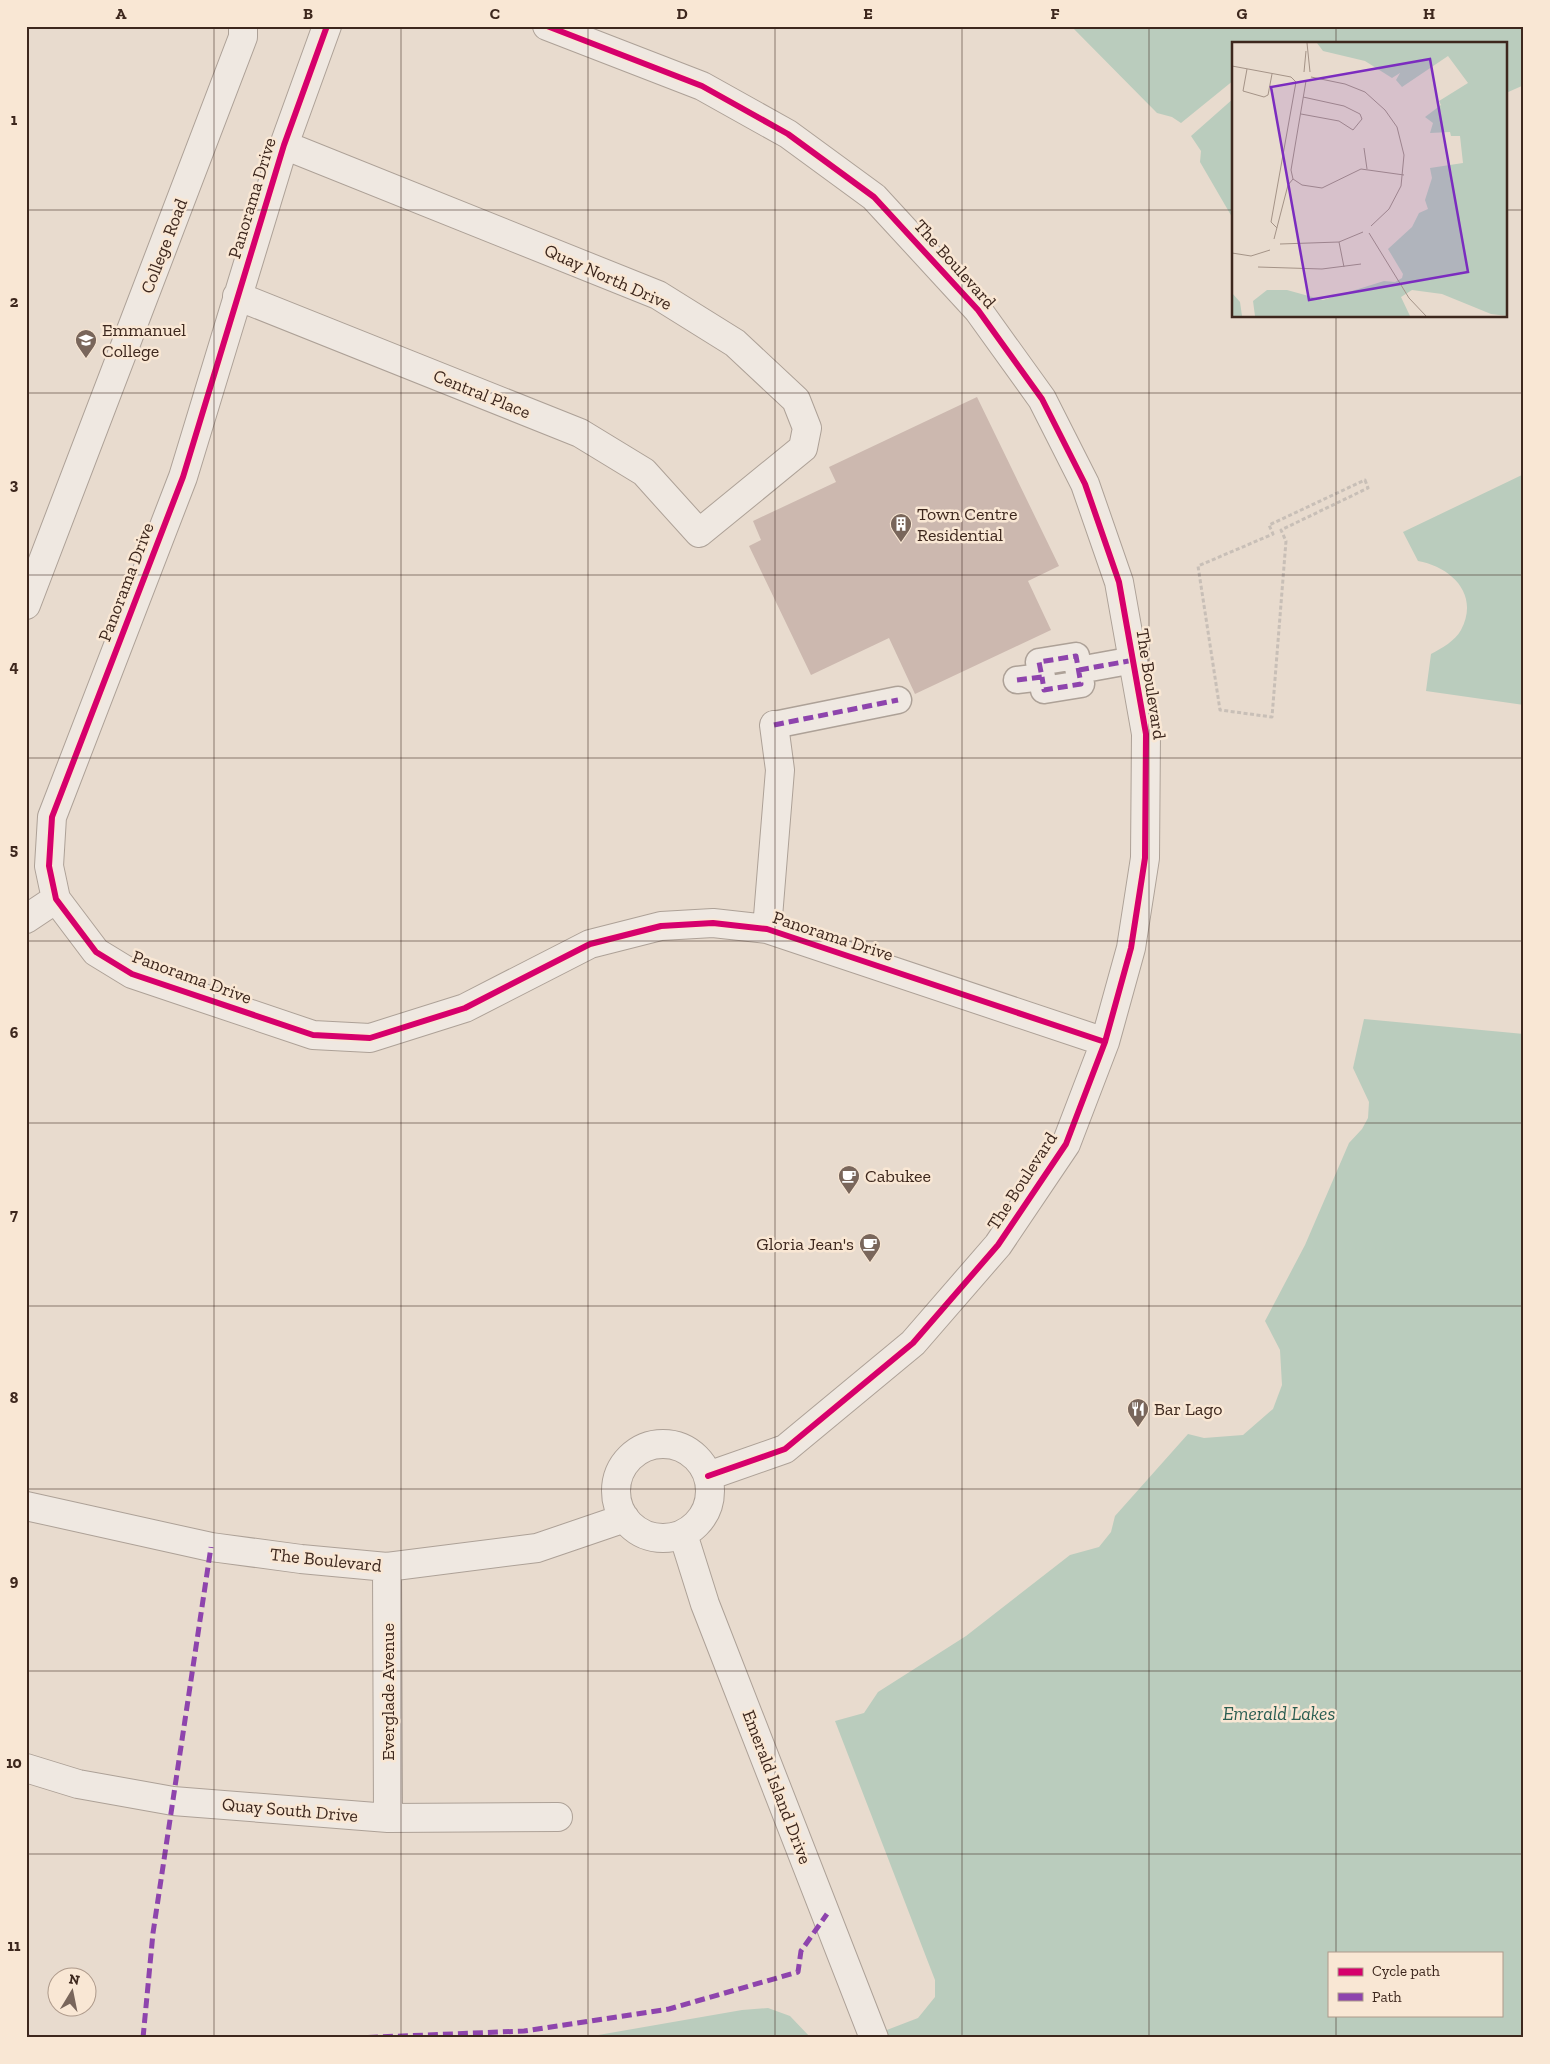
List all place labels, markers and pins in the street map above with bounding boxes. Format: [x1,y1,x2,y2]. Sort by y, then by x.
place label: Emmanuel College [102,319,186,362]
school or university icon: Emmanuel College [74,328,98,359]
place label: Town Centre Residential [917,503,1017,546]
building icon: Town Centre Residential [889,512,913,543]
cafe icon: Cabukee [837,1164,861,1195]
place label: Cabukee [865,1165,931,1187]
cafe icon: Gloria Jean's [858,1232,882,1263]
place label: Gloria Jean's [756,1233,854,1255]
restaurant icon: Bar Lago [1126,1397,1150,1428]
place label: Bar Lago [1154,1398,1223,1420]

